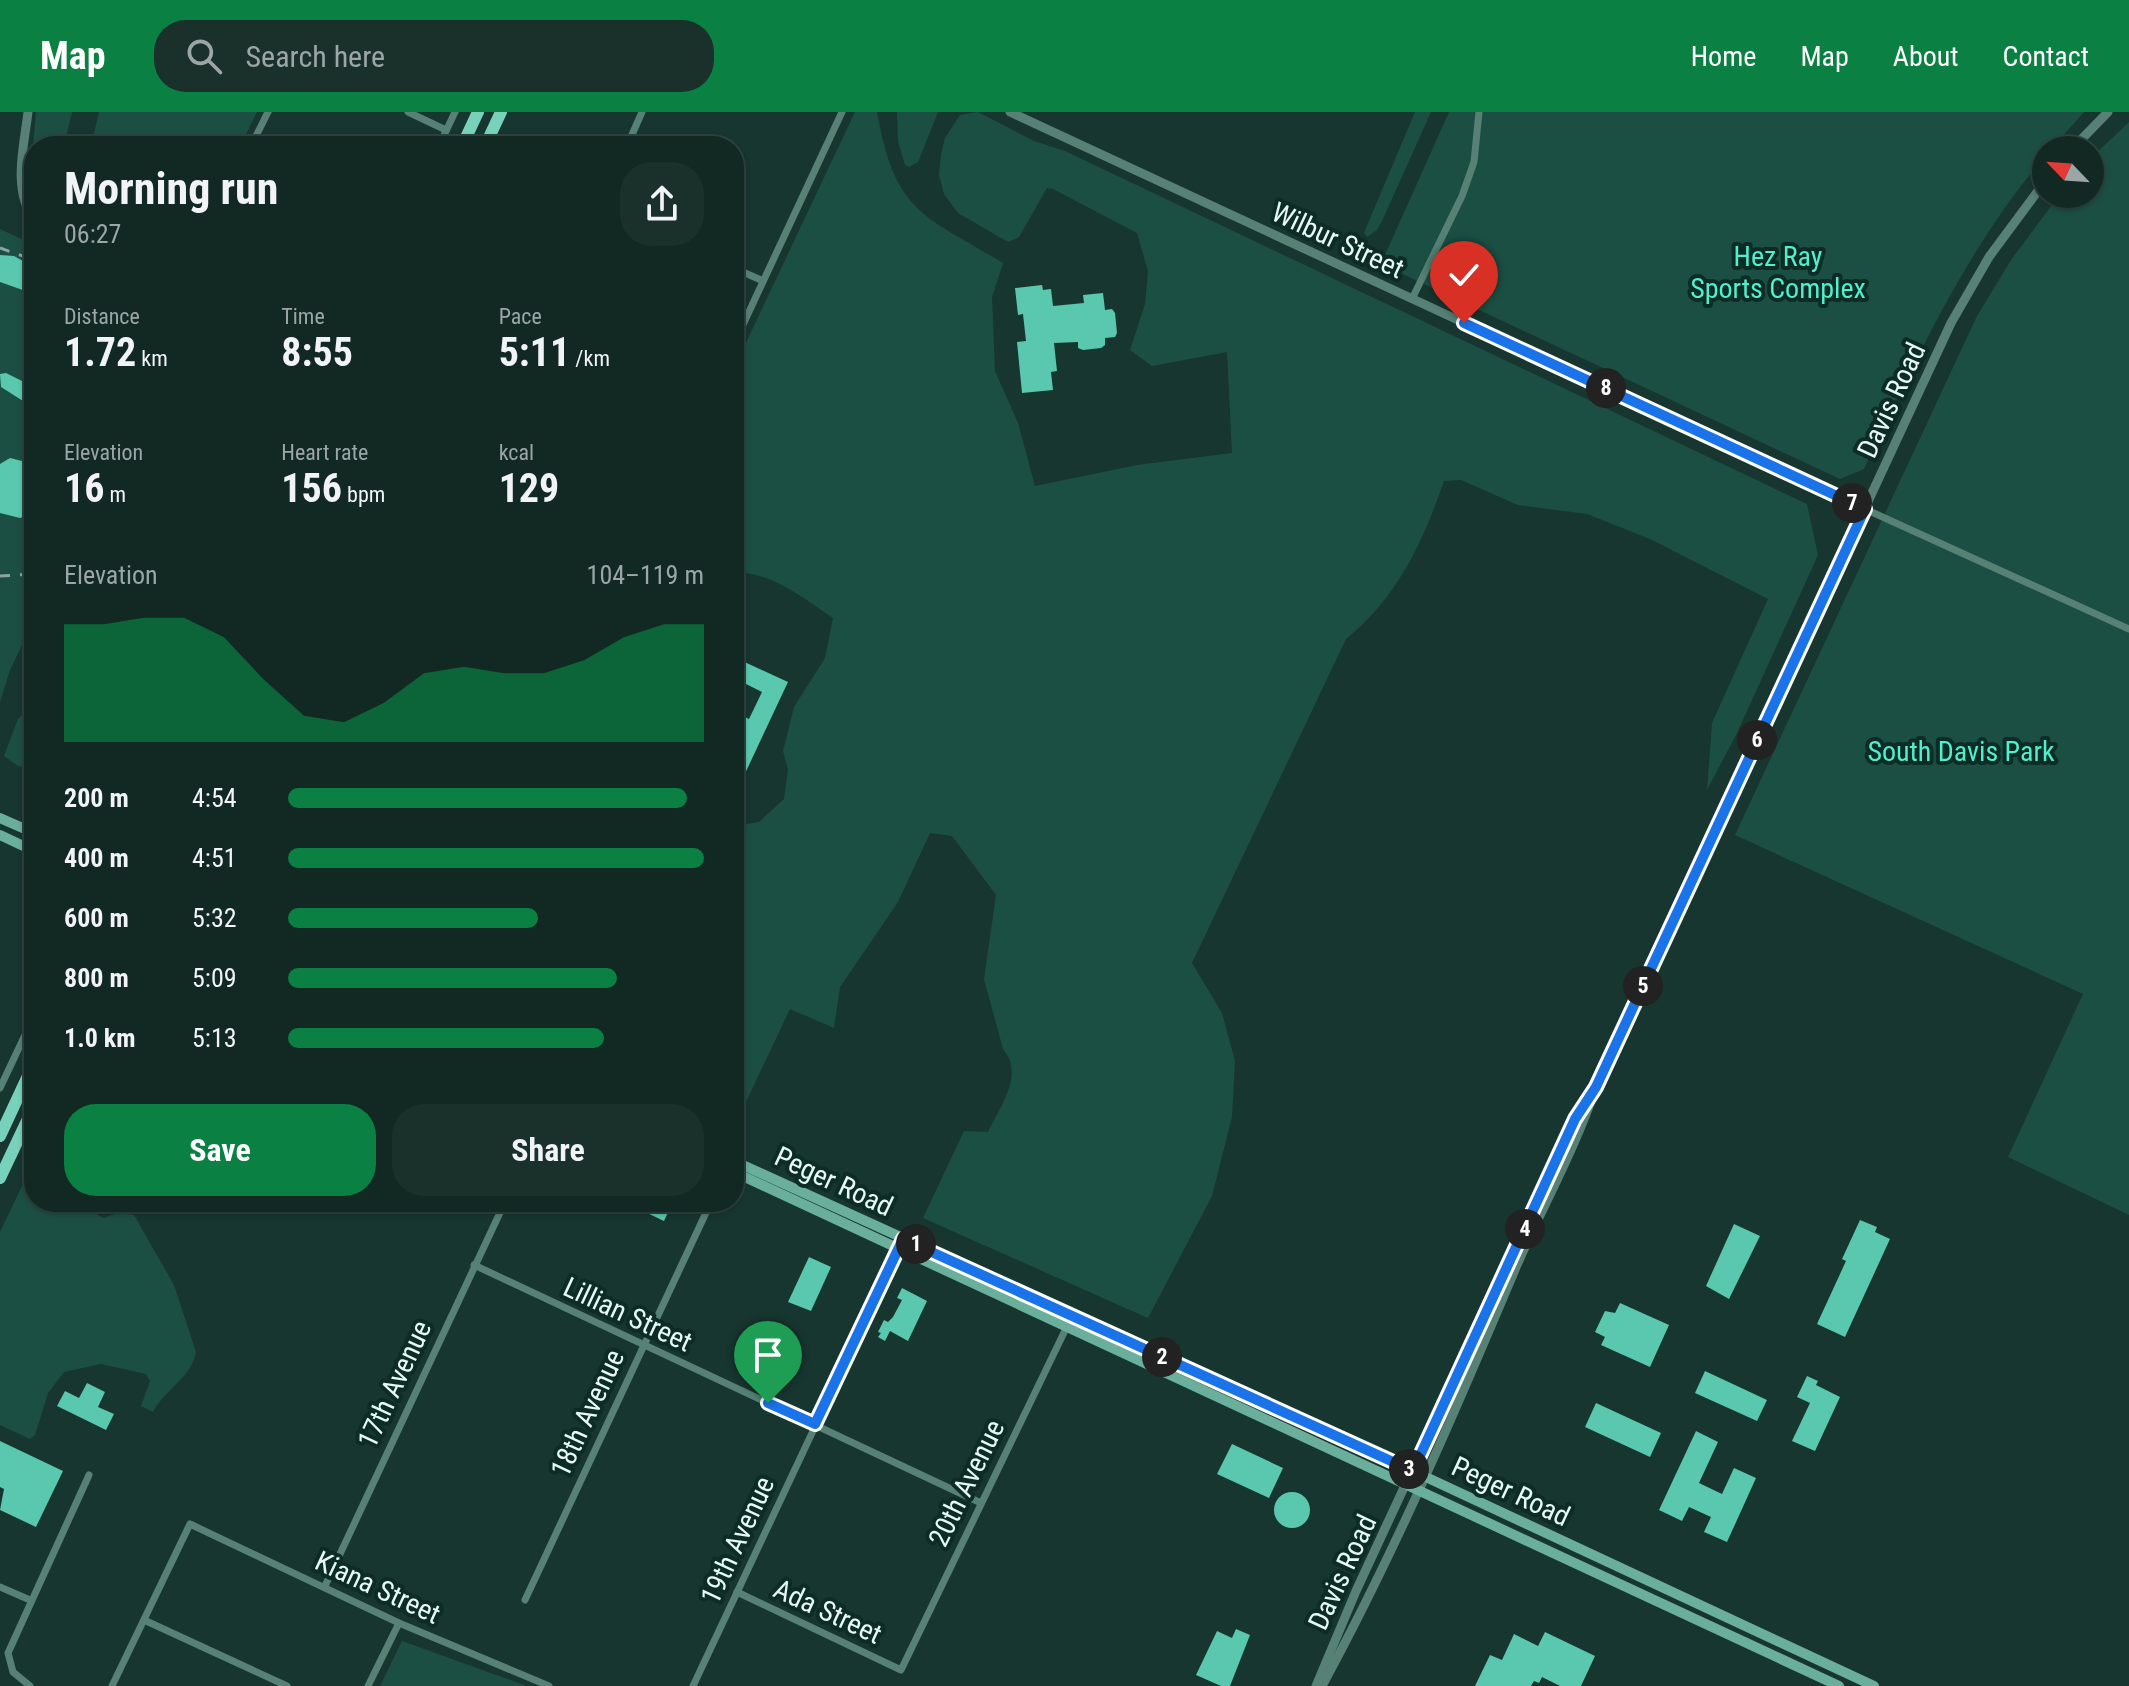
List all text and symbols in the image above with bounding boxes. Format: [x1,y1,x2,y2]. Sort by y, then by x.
search box [154,20,714,92]
text: Map [40,34,106,78]
icon: search [182,34,226,78]
text: Search here [246,39,385,74]
text: Home [1691,40,1756,73]
text: Map [1800,40,1849,73]
text: About [1893,40,1959,73]
text: Contact [2003,40,2089,73]
north arrow [2032,136,2104,208]
map controls [2032,136,2104,208]
button: share [620,162,704,246]
text: Morning run [64,163,278,215]
street label: Wilbur Street [1266,195,1409,285]
text: 06:27 [64,219,121,249]
park label: Hez Ray Sports Complex [1690,240,1866,305]
pin [1430,241,1498,323]
icon: check [1442,253,1486,297]
text: Distance [64,304,140,329]
text: Time [281,304,325,329]
text: Pace [499,304,542,329]
text: 1.72 [64,329,136,376]
text: 8:55 [281,329,353,376]
text: 5:11 [499,329,570,376]
street label: Davis Road [1851,337,1932,463]
text: km [136,346,168,371]
text: /km [570,346,610,371]
pin: 8 [1586,368,1626,408]
text: 8 [1600,375,1612,400]
text: Elevation [64,440,143,465]
text: Heart rate [281,440,368,465]
text: kcal [499,440,534,465]
text: 16 [64,465,104,512]
text: 156 [281,465,342,512]
text: 129 [499,465,559,512]
text: m [104,482,126,507]
text: bpm [342,482,385,507]
pin: 7 [1832,483,1872,523]
text: 7 [1846,490,1858,515]
text: Elevation [64,560,158,590]
text: 104–119 m [587,560,704,590]
pin: 6 [1737,720,1777,760]
text: 6 [1751,727,1763,752]
park label: South Davis Park [1867,735,2055,768]
text: 200 m [64,783,129,813]
text: 4:54 [192,783,237,813]
text: 400 m [64,843,129,873]
text: 4:51 [192,843,237,873]
text: 600 m [64,903,129,933]
text: 5:32 [192,903,237,933]
text: 800 m [64,963,129,993]
text: 5:09 [192,963,237,993]
pin: 5 [1623,966,1663,1006]
text: 5 [1637,973,1649,998]
text: 1.0 km [64,1023,136,1053]
text: 5:13 [192,1023,237,1053]
button: Save [64,1104,376,1196]
button: Share [392,1104,704,1196]
street label: Peger Road [769,1140,898,1223]
pin: 4 [1505,1209,1545,1249]
text: 4 [1519,1216,1531,1241]
pin: 1 [896,1224,936,1264]
text: 1 [910,1231,922,1256]
street label: Lillian Street [558,1270,697,1359]
street label: 17th Avenue [351,1315,438,1453]
pin [734,1321,802,1403]
icon: arrive [746,1333,790,1377]
pin: 2 [1142,1337,1182,1377]
street label: 18th Avenue [544,1344,631,1482]
text: 2 [1156,1344,1168,1369]
street label: 20th Avenue [922,1415,1011,1552]
pin: 3 [1389,1449,1429,1489]
street label: Peger Road [1446,1450,1575,1533]
text: 3 [1403,1456,1415,1481]
street label: 19th Avenue [694,1471,781,1609]
street label: Davis Road [1302,1509,1383,1635]
street label: Kiana Street [310,1544,446,1631]
street label: Ada Street [768,1572,887,1651]

